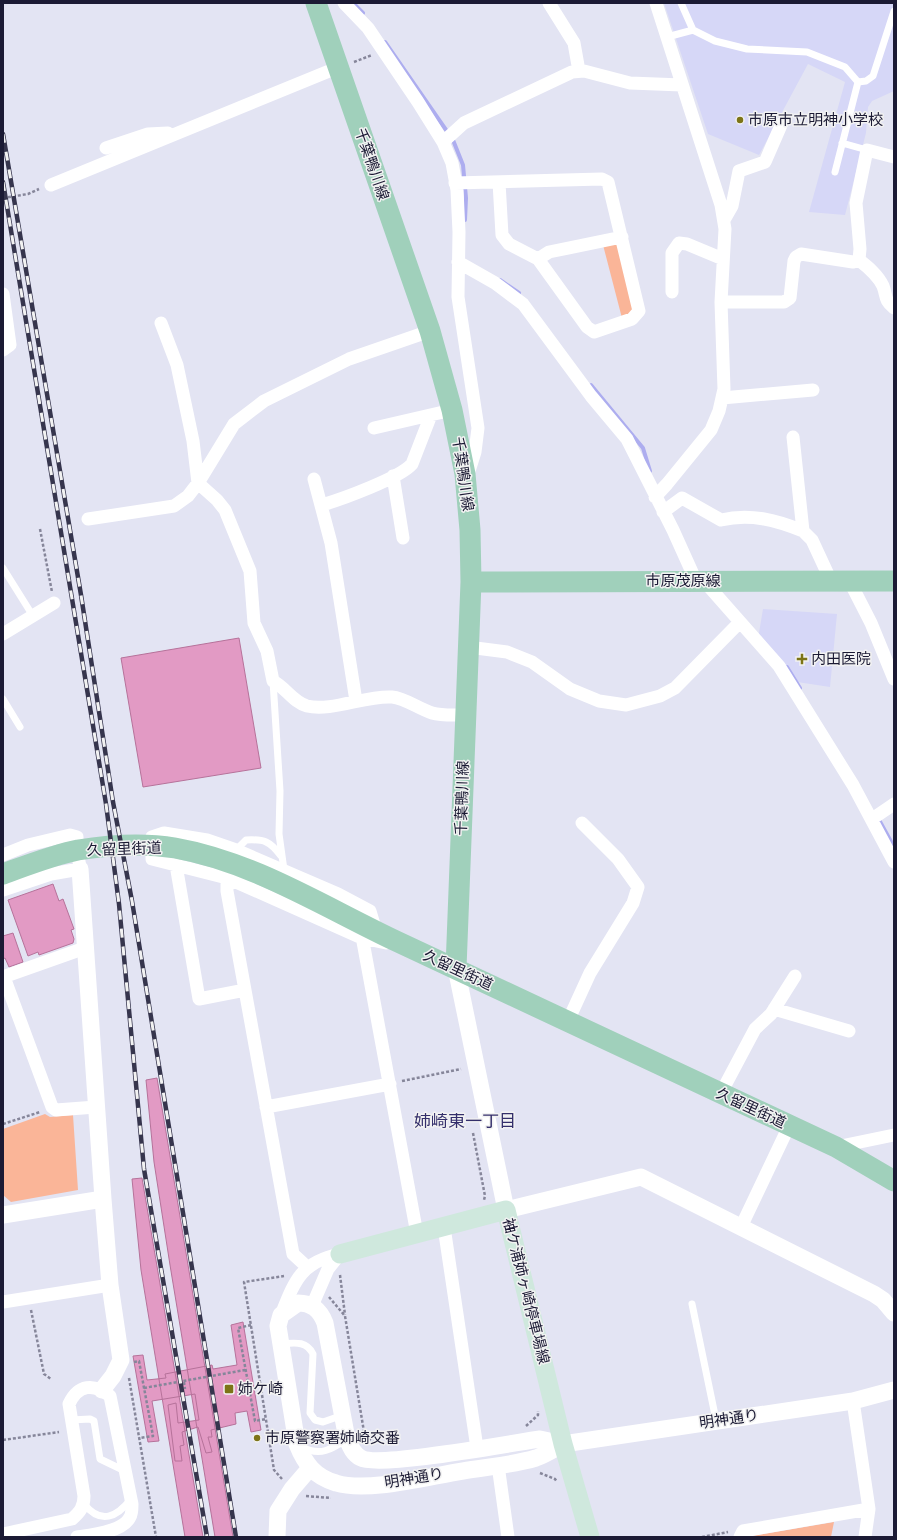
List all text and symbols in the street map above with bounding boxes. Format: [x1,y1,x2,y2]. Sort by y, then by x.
place label: 市原市立明神小学校 [748,108,883,131]
marker: 市原市立明神小学校 [735,115,745,125]
street label: 千葉鴨川線 [349,125,396,203]
street label: 千葉鴨川線 [447,435,480,513]
street label: 市原茂原線 [645,569,721,592]
place label: 内田医院 [811,647,871,670]
marker: 内田医院 [796,653,808,665]
street label: 千葉鴨川線 [449,760,474,836]
street label: 久留里街道 [86,836,162,861]
street label: 久留里街道 [419,943,497,996]
street label: 久留里街道 [712,1081,790,1134]
district label: 姉崎東一丁目 [414,1108,516,1134]
street label: 袖ケ浦姉ヶ崎停車場線 [497,1215,556,1366]
place label: 姉ケ崎 [238,1377,283,1400]
marker: 姉ケ崎 [223,1383,235,1395]
street label: 明神通り [698,1403,760,1434]
place label: 市原警察署姉崎交番 [265,1426,400,1449]
marker: 市原警察署姉崎交番 [252,1433,262,1443]
street label: 明神通り [382,1461,445,1494]

